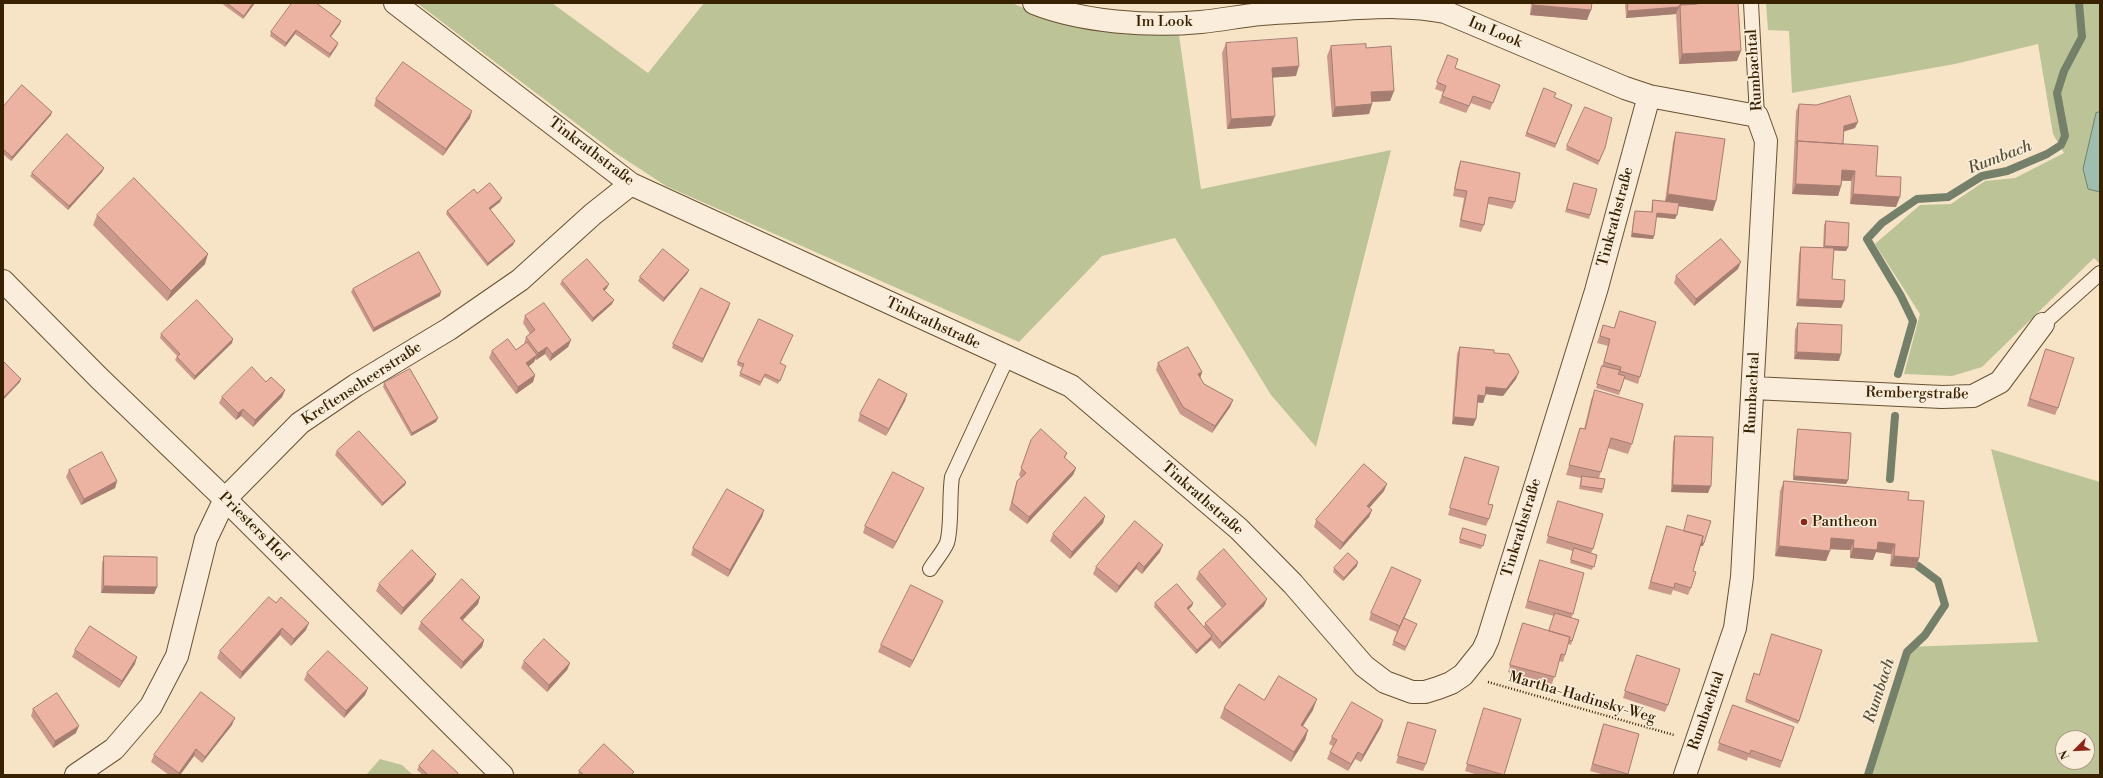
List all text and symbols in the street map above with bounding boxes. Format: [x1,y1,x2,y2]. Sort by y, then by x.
street label: Im Look [1136,13,1192,31]
street label: Im Look [1465,14,1525,52]
street label: Rumbachtal [1743,28,1767,112]
street label: Tinkrathstraße [545,114,637,190]
water label: Rumbach [1965,137,2035,179]
street label: Tinkrathstraße [1594,165,1638,269]
street label: Tinkrathstraße [883,294,983,354]
street label: Kreftenscheerstraße [299,339,425,429]
street label: Rumbachtal [1742,352,1764,434]
street label: Rembergstraße [1865,384,1969,404]
street label: Tinkrathstraße [1157,459,1247,539]
street label: Tinkrathstraße [1498,476,1546,580]
street label: Priesters Hof [215,489,291,565]
place label: Pantheon [1812,513,1877,531]
marker: Pantheon [1799,517,1809,527]
water label: Rumbach [1861,656,1899,726]
street label: Martha-Hadinsky-Weg [1506,668,1658,728]
street label: Rumbachtal [1685,669,1729,753]
north arrow [2055,730,2095,770]
text: N [2057,748,2073,761]

